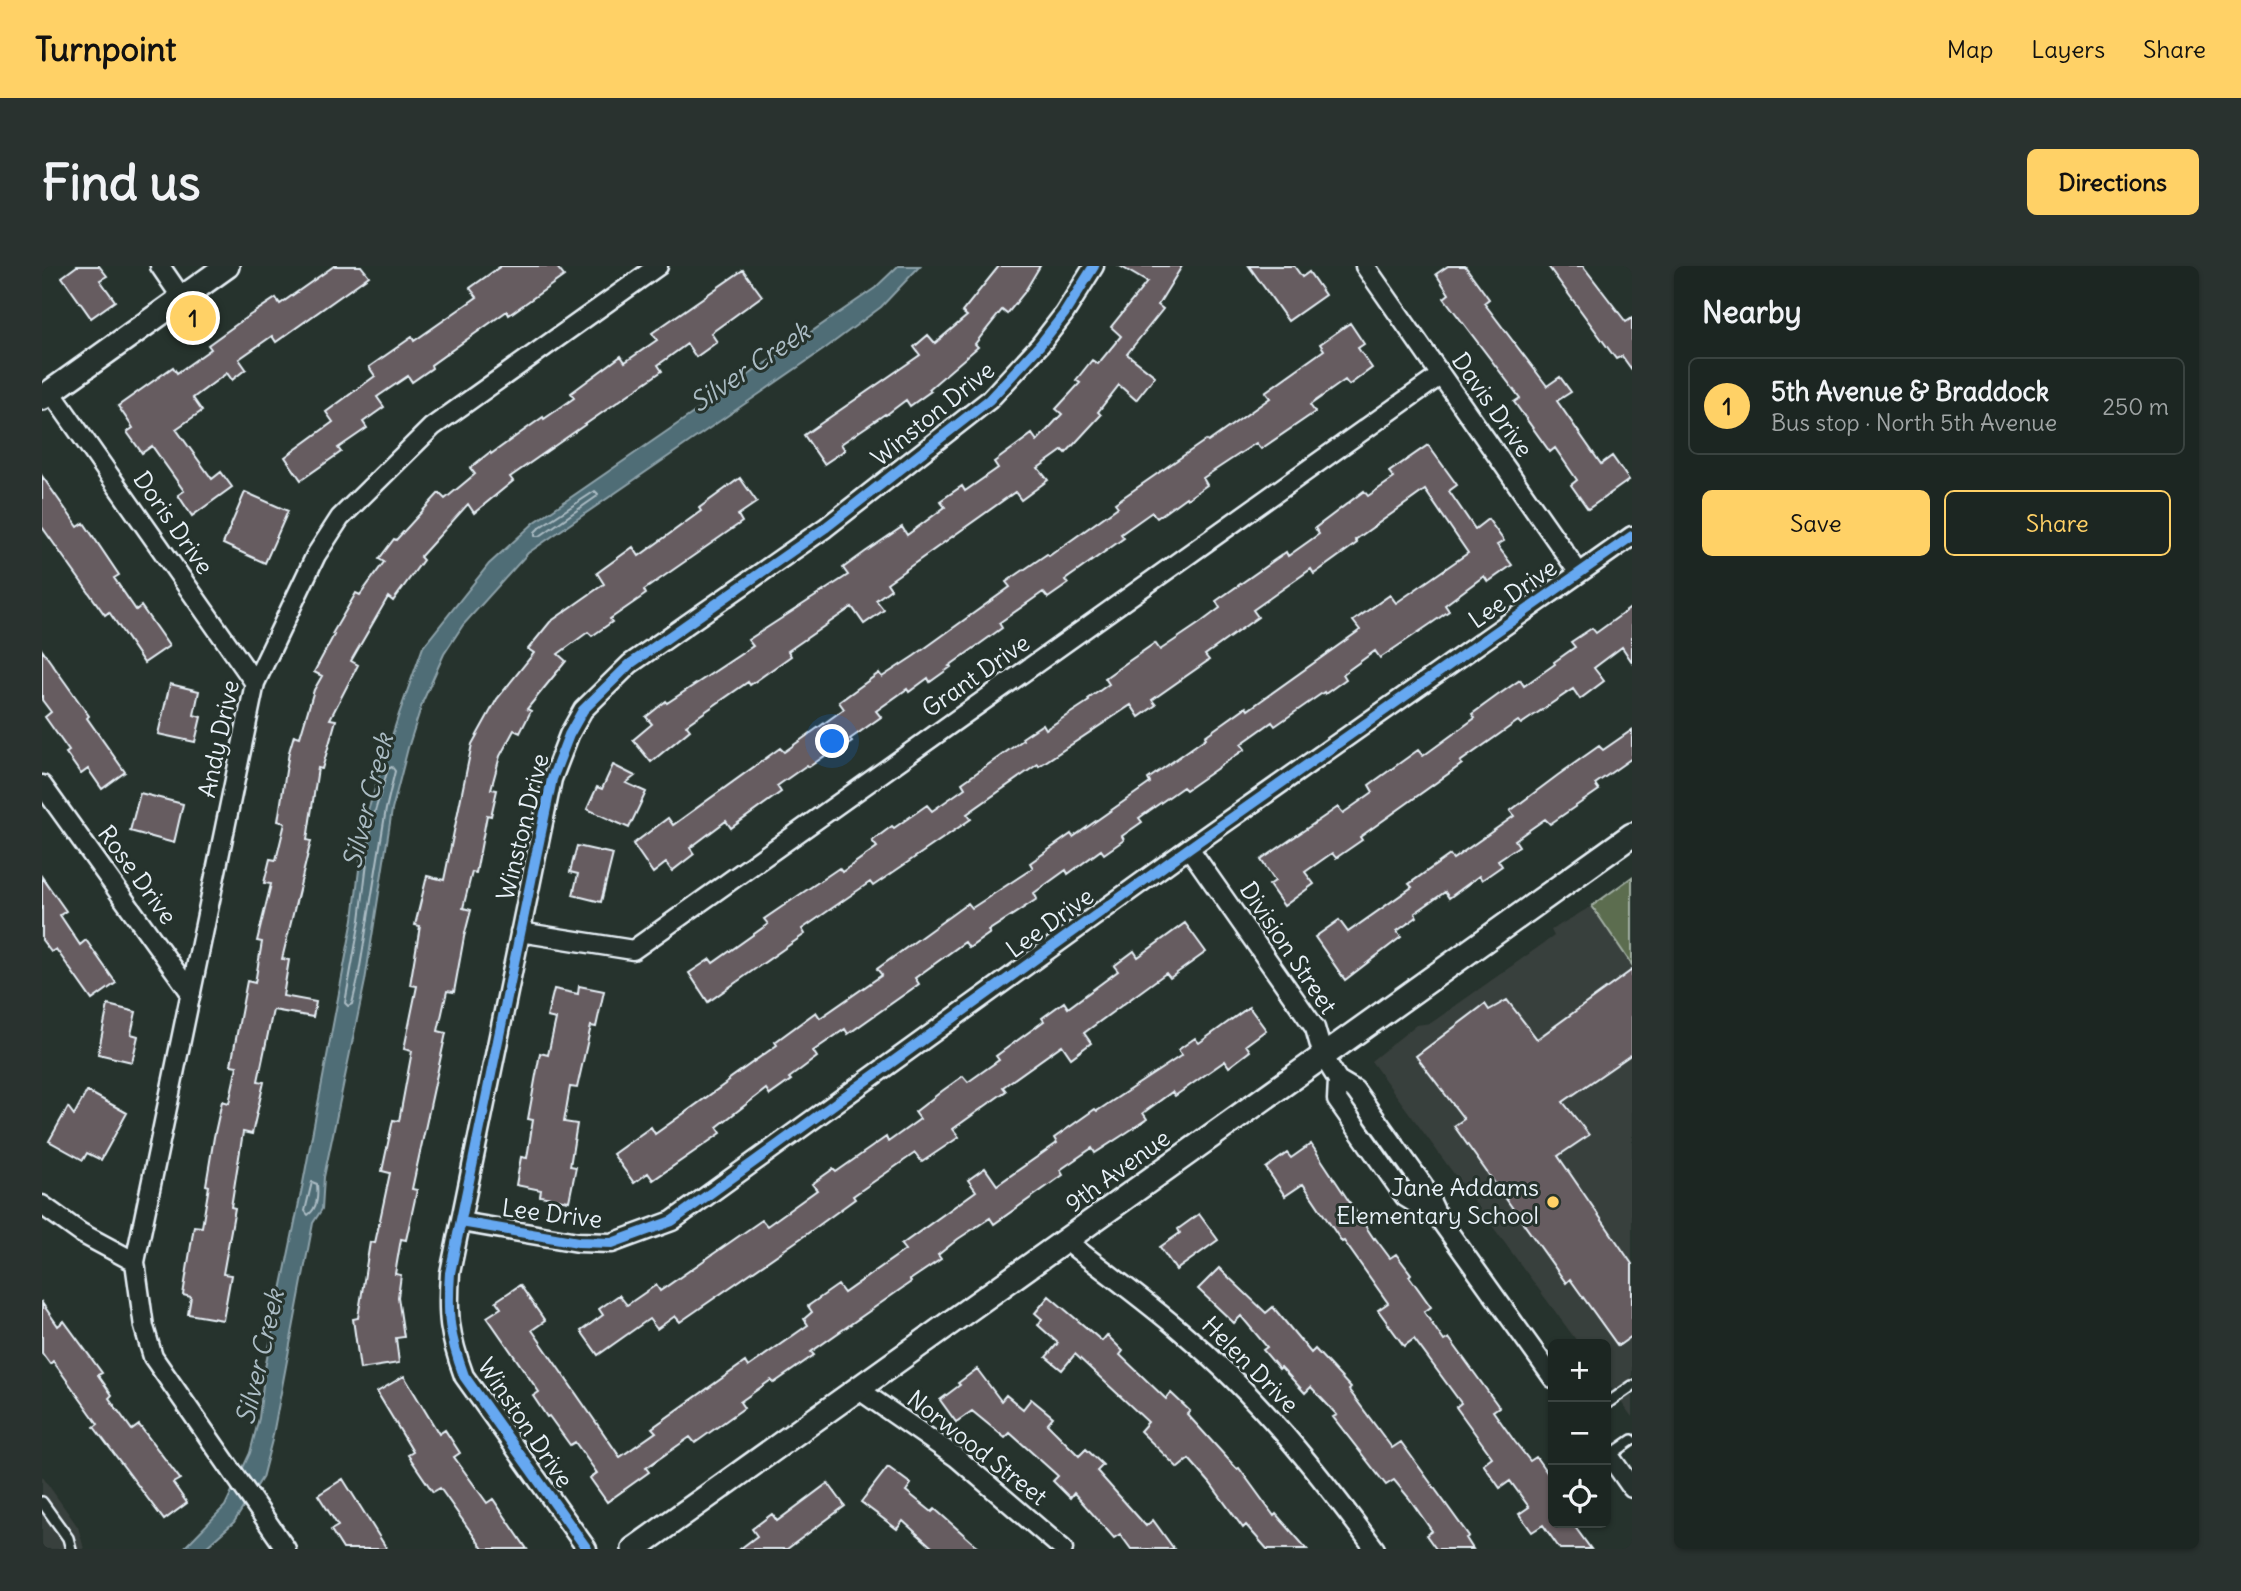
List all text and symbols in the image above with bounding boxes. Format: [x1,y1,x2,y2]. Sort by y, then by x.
text: Turnpoint [35,28,176,70]
text: Map [1947,34,1993,64]
text: Layers [2031,34,2105,64]
text: Share [2143,34,2206,64]
button: Directions [2027,149,2199,215]
text: Find us [42,152,200,213]
pin: 1 [170,292,216,344]
text: Nearby [1702,293,1802,331]
water label: Silver Creek [683,313,817,419]
street label: Davis Drive [1446,346,1540,463]
street label: Winston Drive [865,354,1000,472]
text: 5th Avenue & Braddock [1771,375,2049,408]
text: 1 [1722,392,1732,421]
text: 250 m [2102,392,2169,421]
text: Bus stop · North 5th Avenue [1771,408,2057,437]
street label: Doris Drive [127,465,220,580]
button: Save [1702,490,1930,556]
button: Share [1944,490,2171,556]
street label: Lee Drive [1463,552,1562,634]
street label: Grant Drive [916,627,1035,723]
street label: Andy Drive [191,677,245,800]
your location [815,724,849,758]
water label: Silver Creek [335,728,401,872]
street label: Winston Drive [489,750,555,903]
street label: Rose Drive [92,819,184,930]
street label: Division Street [1234,876,1344,1019]
street label: Lee Drive [1000,880,1099,964]
street label: 9th Avenue [1059,1122,1176,1218]
place label: Jane Addams Elementary School [1336,1172,1539,1230]
street label: Lee Drive [500,1192,604,1234]
marker: Jane Addams Elementary School [1545,1194,1561,1210]
water label: Silver Creek [228,1284,291,1428]
street label: Helen Drive [1196,1310,1305,1419]
map controls [1548,1339,1611,1528]
button: + [1548,1339,1611,1402]
street label: Winston Drive [471,1352,580,1493]
street label: Norwood Street [902,1383,1054,1511]
button: − [1548,1402,1611,1465]
button: locate [1548,1465,1611,1528]

